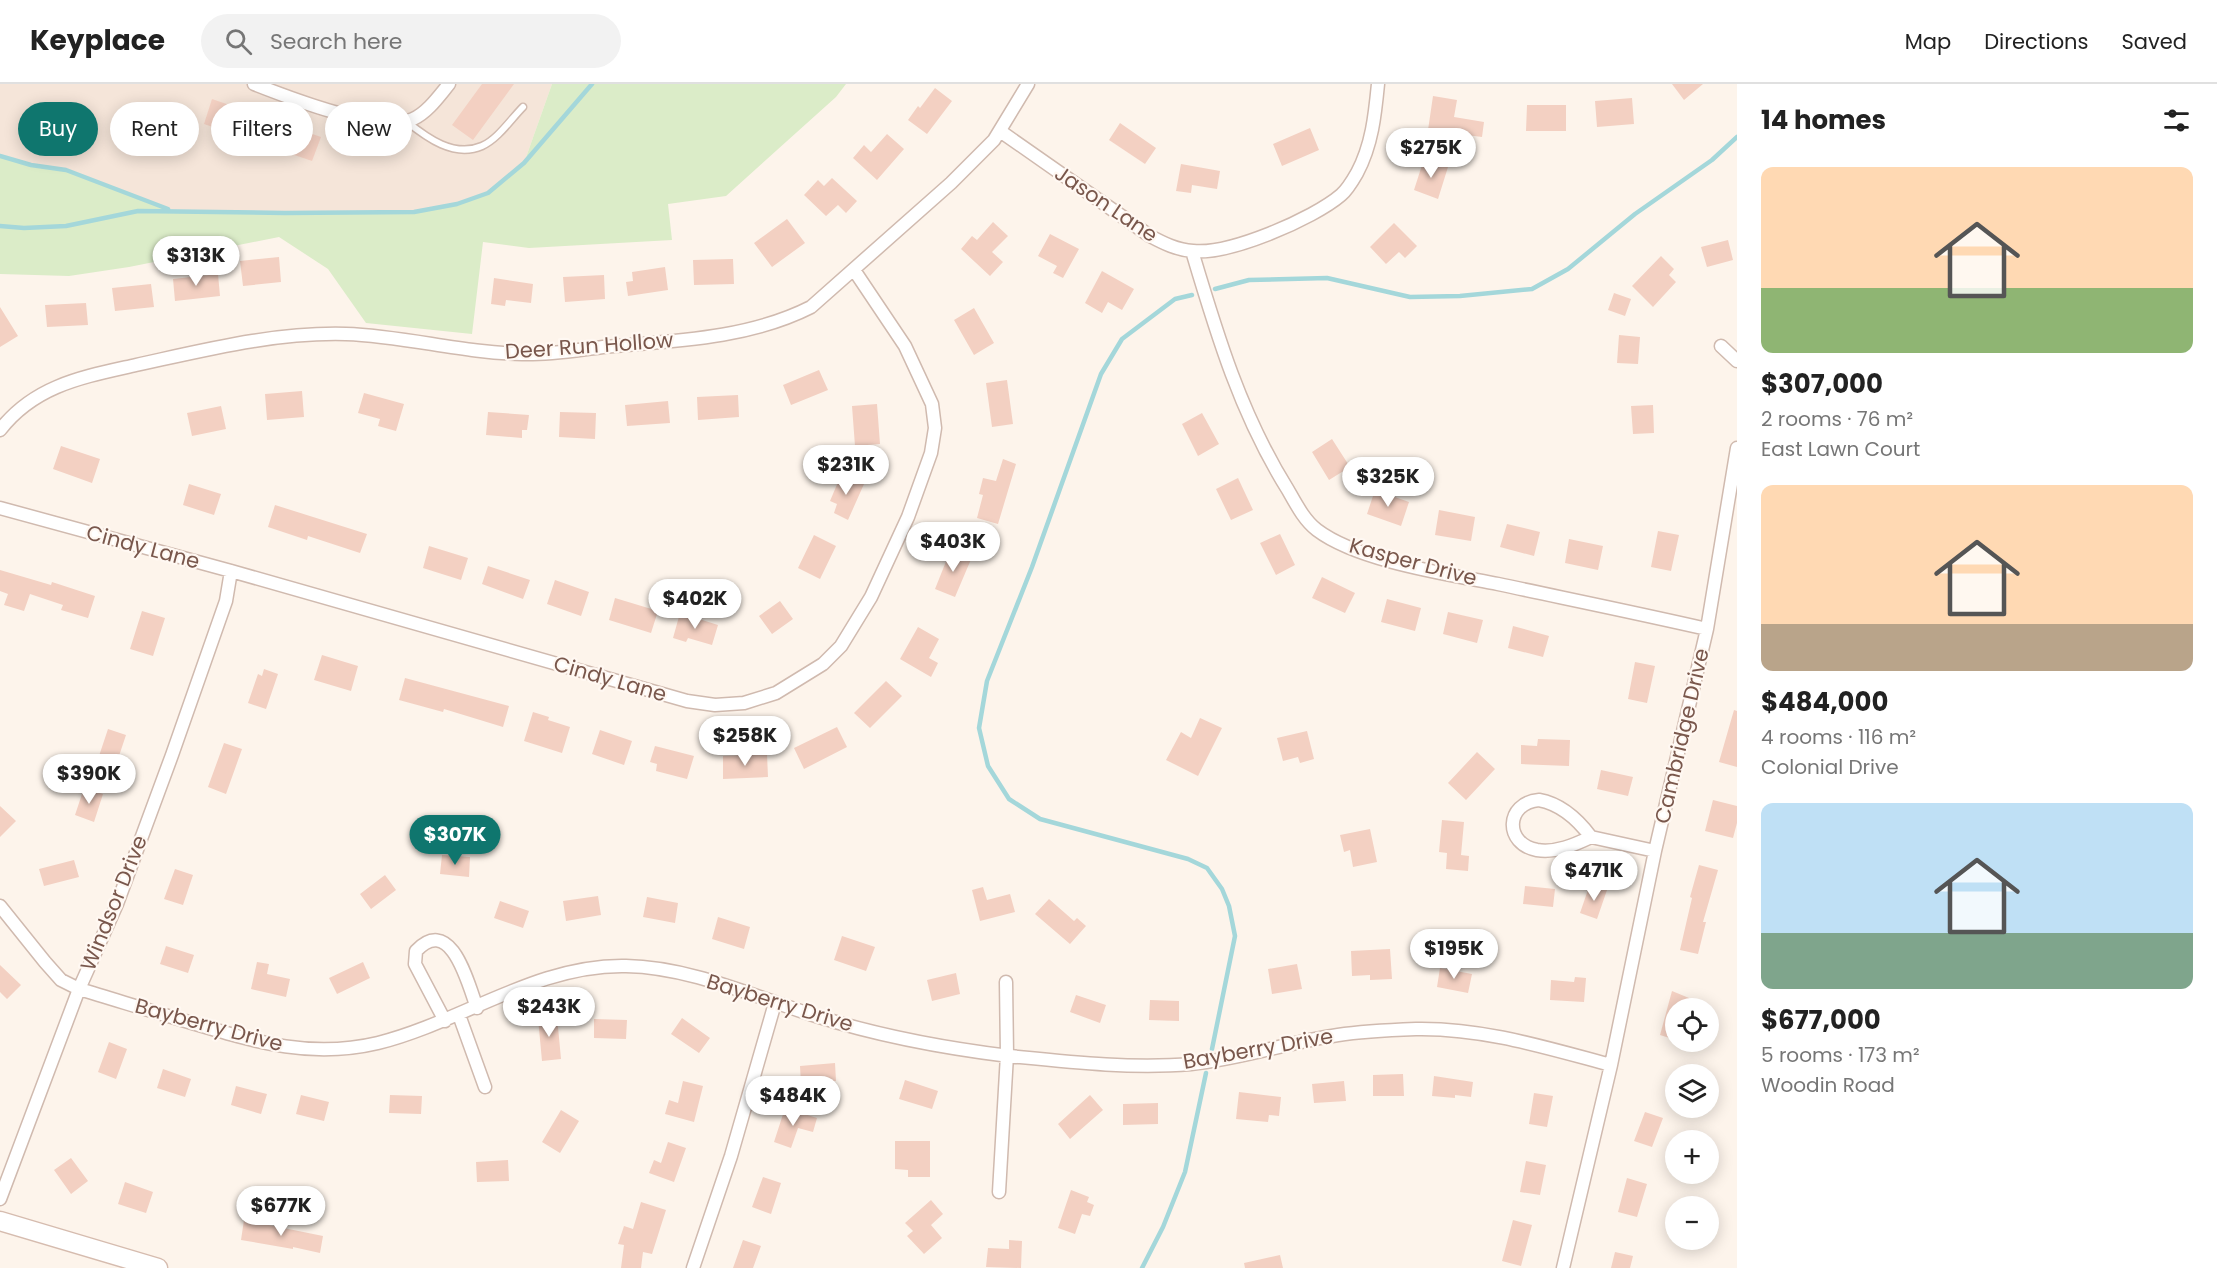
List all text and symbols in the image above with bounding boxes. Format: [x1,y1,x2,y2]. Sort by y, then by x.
search box [201,14,621,68]
text: Keyplace [30,21,165,60]
icon: search [222,25,255,58]
text: Search here [270,26,402,57]
text: Map [1905,27,1951,56]
text: Directions [1984,27,2088,56]
text: Saved [2121,27,2187,56]
chip: Buy [18,102,98,156]
chip: Rent [110,102,199,156]
chip: Filters [211,102,313,156]
chip: New [325,102,412,156]
text: 14 homes [1761,102,1886,138]
icon: filters [2160,104,2193,137]
pin: $275K [1389,128,1473,179]
text: $275K [1400,133,1462,161]
street label: Jason Lane [1049,158,1164,249]
icon: home [1923,206,2031,314]
pin: $313K [154,236,238,287]
text: $313K [167,241,225,269]
street label: Deer Run Hollow [504,325,674,366]
text: $307,000 [1761,366,1883,402]
text: 2 rooms · 76 m² [1761,405,1913,433]
text: East Lawn Court [1761,435,1920,463]
pin: $231K [804,445,888,496]
text: $231K [817,450,875,478]
pin: $325K [1346,457,1430,508]
text: $325K [1356,462,1420,490]
street label: Cindy Lane [83,517,203,576]
pin: $403K [911,522,995,573]
icon: home [1923,524,2031,632]
text: $403K [920,527,986,555]
street label: Kasper Drive [1346,531,1480,592]
pin: $402K [653,579,737,630]
text: $402K [662,584,728,612]
street label: Cambridge Drive [1647,645,1716,826]
street label: Cindy Lane [550,649,670,708]
text: $484,000 [1761,684,1888,720]
pin: $258K [703,716,787,767]
text: $258K [713,721,777,749]
text: 4 rooms · 116 m² [1761,723,1916,751]
text: Colonial Drive [1761,753,1899,781]
pin: $390K [47,754,131,805]
text: $390K [57,759,121,787]
pin: $307K [413,815,497,866]
text: $307K [424,820,486,848]
street label: Windsor Drive [73,831,154,975]
icon: home [1923,842,2031,950]
pin: $471K [1552,851,1636,902]
text: $471K [1565,856,1623,884]
pin: $195K [1412,929,1496,980]
text: $195K [1424,934,1484,962]
street label: Bayberry Drive [703,966,857,1039]
pin: $243K [507,987,591,1038]
street label: Bayberry Drive [132,991,286,1058]
text: $243K [517,992,581,1020]
map controls [1665,998,1719,1250]
button: locate [1665,998,1719,1052]
text: $677,000 [1761,1002,1881,1038]
street label: Bayberry Drive [1181,1021,1335,1076]
text: 5 rooms · 173 m² [1761,1041,1920,1069]
button: layers [1665,1064,1719,1118]
text: Woodin Road [1761,1071,1895,1099]
pin: $484K [751,1076,835,1127]
text: $484K [759,1081,827,1109]
button: + [1665,1130,1719,1184]
pin: $677K [239,1186,323,1237]
text: $677K [250,1191,312,1219]
button: − [1665,1196,1719,1250]

